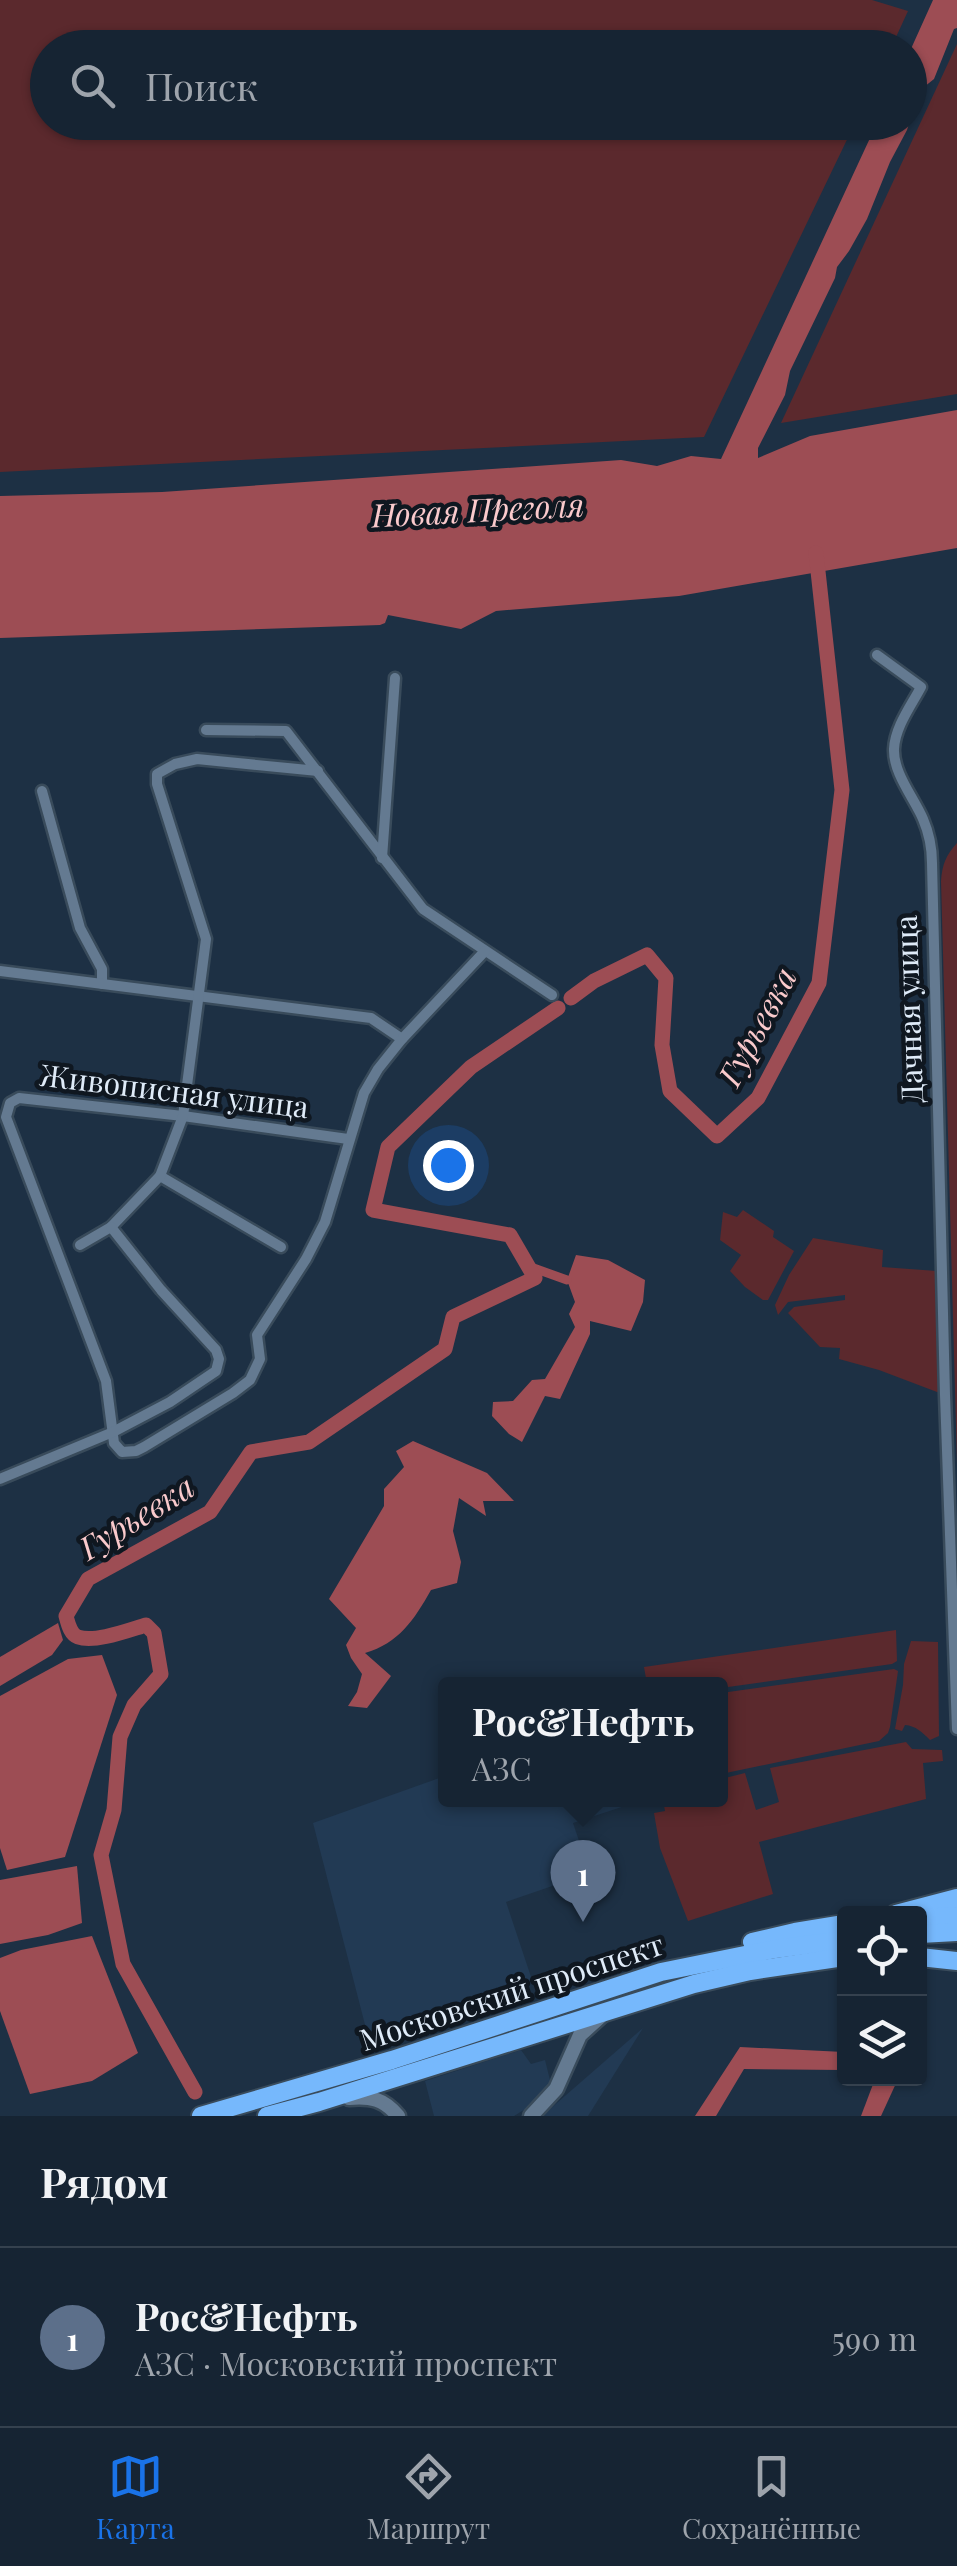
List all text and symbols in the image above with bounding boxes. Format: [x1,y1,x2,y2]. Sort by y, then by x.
search box [30,30,927,140]
icon: search [65,58,120,113]
text: Поиск [145,60,258,111]
water label: Новая Преголя [368,481,585,536]
street label: Дачная улица [885,915,931,1104]
water label: Гурьевка [706,959,805,1094]
street label: Живописная улица [37,1054,311,1126]
your location [423,1140,474,1191]
water label: Гурьевка [68,1464,202,1569]
popup [438,1677,728,1807]
text: Рос&Нефть [472,1695,694,1746]
text: АЗС [472,1746,531,1789]
pin: 1 [550,1840,616,1922]
map controls [837,1906,927,2086]
button: locate [837,1906,927,1996]
street label: Московский проспект [354,1923,668,2059]
button: layers [837,1996,927,2086]
text: Рядом [40,2153,168,2209]
text: Рос&Нефть [135,2290,358,2341]
text: 1 [66,2316,79,2359]
text: 590 m [832,2316,917,2359]
text: АЗС · Московский проспект [135,2341,557,2384]
tab: Карта [96,2449,175,2546]
tab: Маршрут [367,2449,490,2546]
tab: Сохранённые [682,2449,861,2546]

